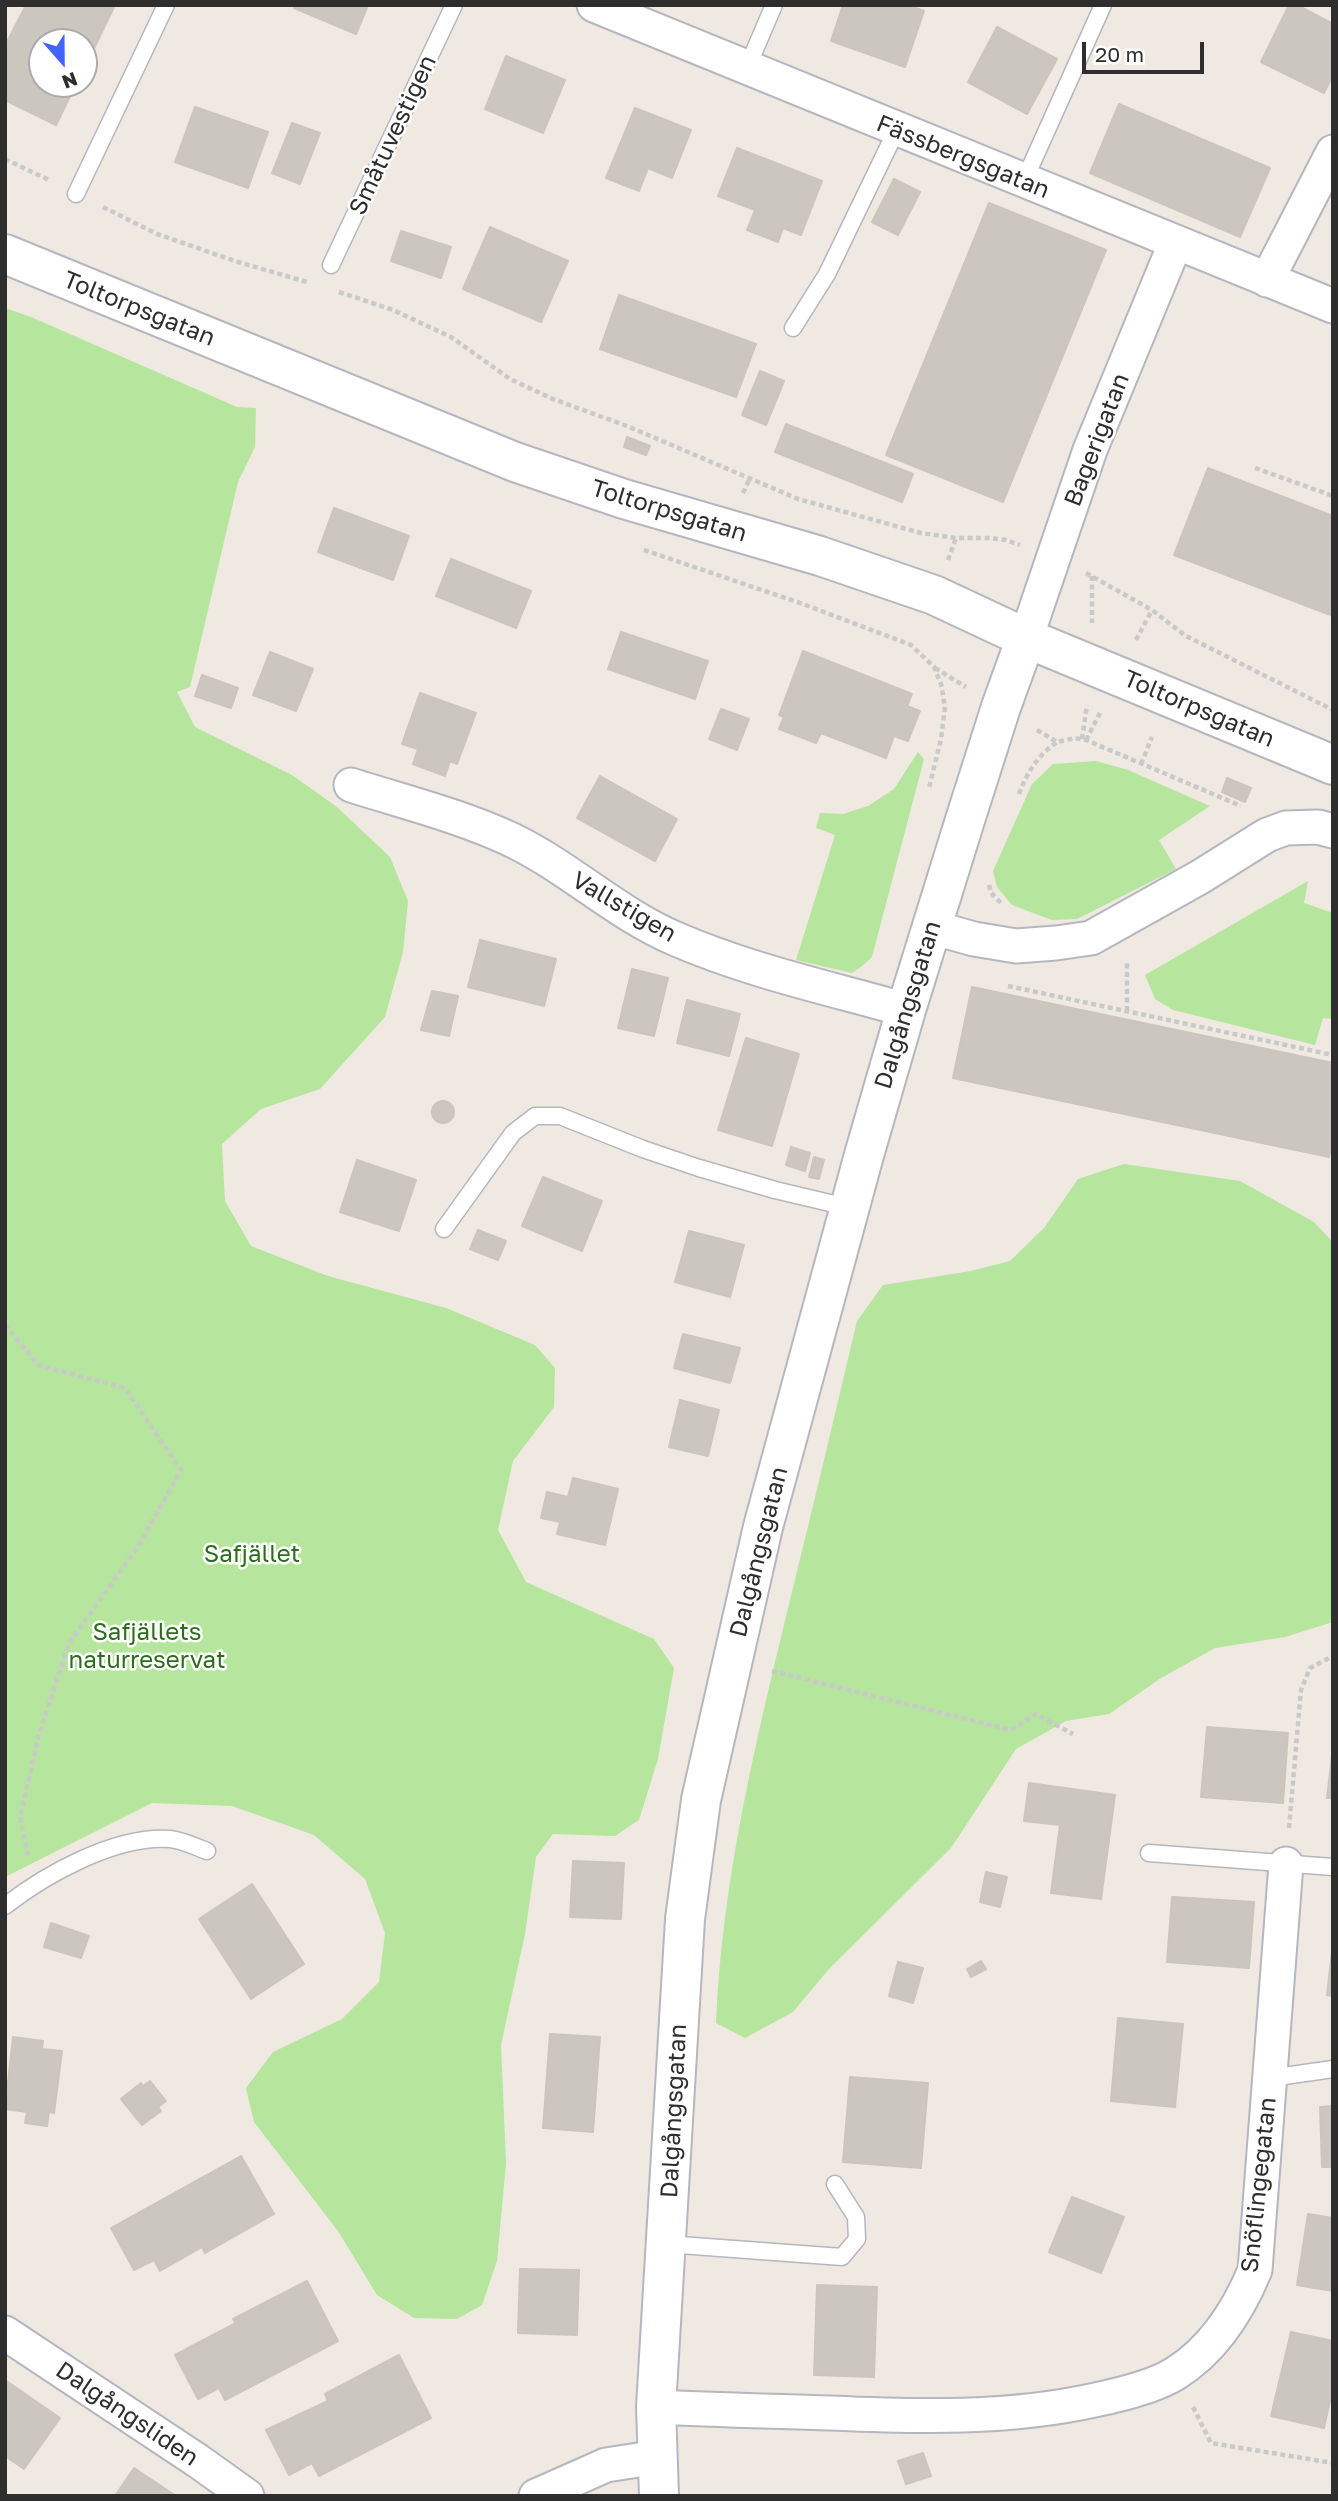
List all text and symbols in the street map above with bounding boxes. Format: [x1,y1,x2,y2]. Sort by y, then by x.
north arrow [28,28,98,98]
scale bar [1086,28,1208,72]
text: 20 m [1095,41,1144,67]
street label: Småtuvestigen [343,50,443,220]
text: N [59,68,81,95]
street label: Fässbergsgatan [872,109,1054,205]
street label: Toltorpsgatan [59,265,219,353]
street label: Bagerigatan [1058,369,1136,511]
street label: Toltorpsgatan [588,474,750,548]
street label: Toltorpsgatan [1119,664,1279,754]
street label: Vallstigen [567,866,681,948]
street label: Dalgångsgatan [869,917,947,1093]
street label: Dalgångsgatan [724,1464,794,1640]
park label: Safjället [204,1540,300,1568]
park label: Safjällets naturreservat [69,1618,225,1674]
street label: Dalgångsgatan [655,2023,693,2199]
street label: Snöflingegatan [1235,2096,1283,2274]
street label: Dalgångsliden [50,2356,204,2472]

